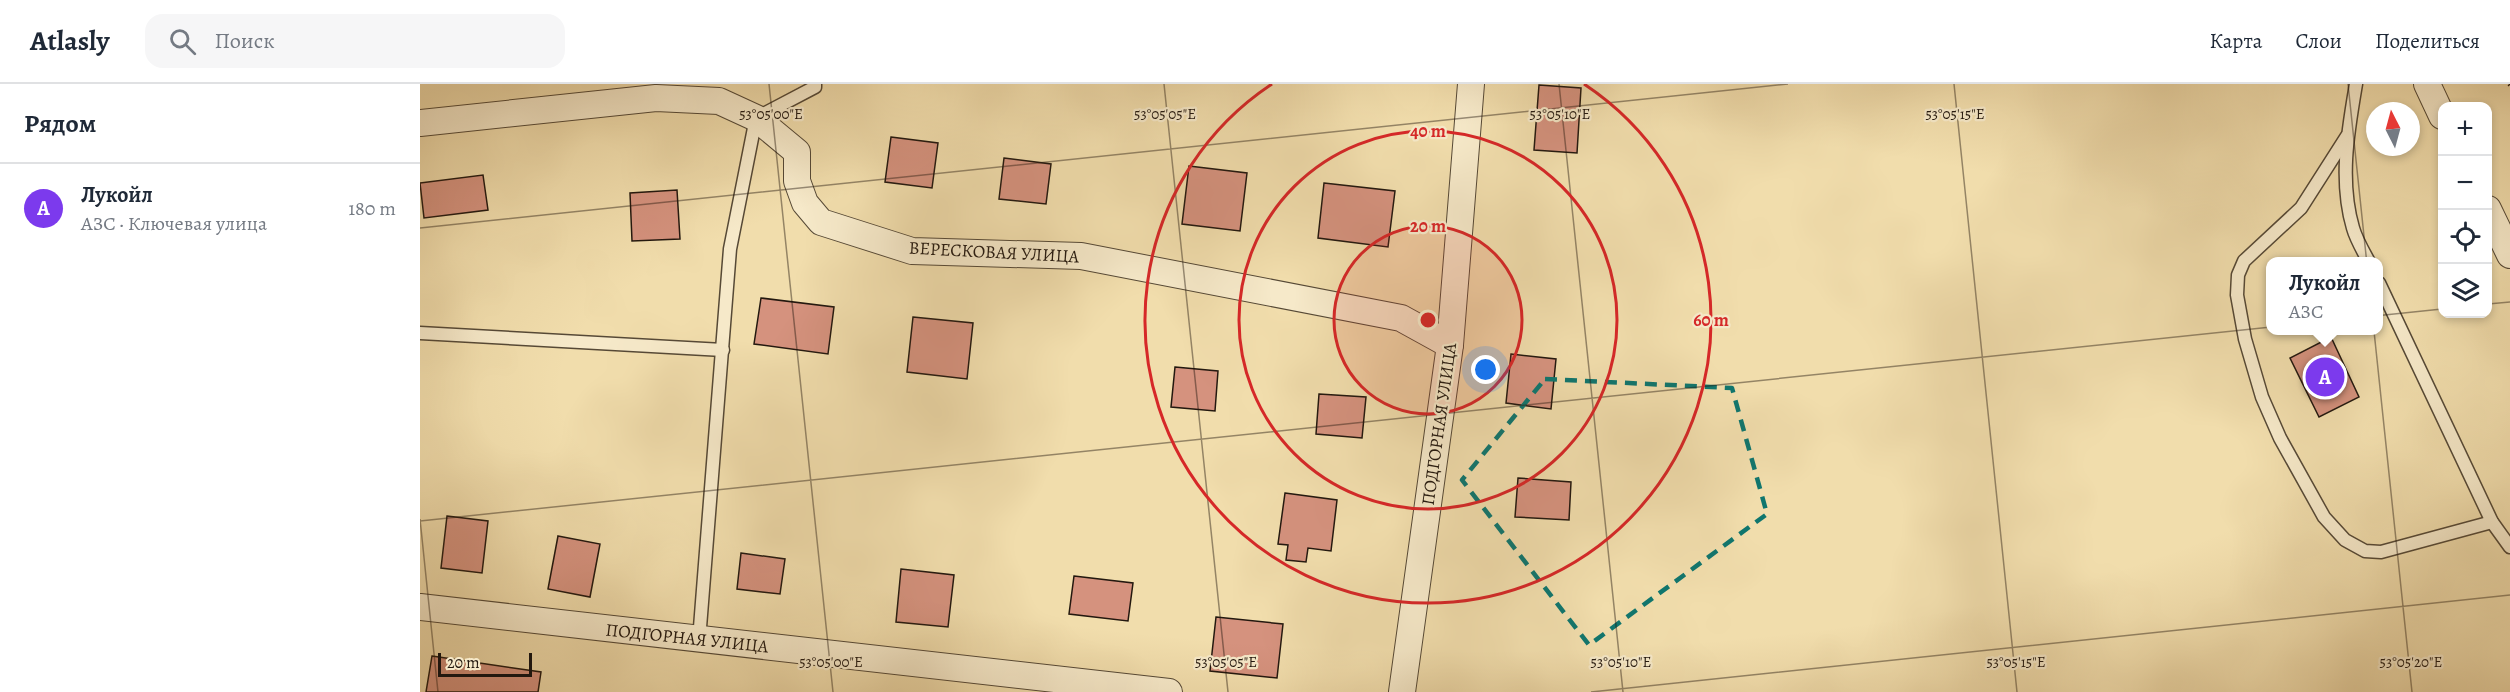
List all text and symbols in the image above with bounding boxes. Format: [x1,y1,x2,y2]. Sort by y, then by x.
search box [145,14,565,68]
text: Atlasly [30,22,109,60]
icon: search [166,25,199,58]
text: Поиск [214,26,275,56]
text: Карта [2209,27,2262,55]
text: Слои [2295,27,2342,55]
text: Поделиться [2375,27,2480,55]
north arrow [2366,102,2420,156]
map controls [2438,102,2492,318]
button: + [2438,102,2492,156]
text: 53°05'00"E [739,104,803,124]
text: 53°05'05"E [1134,104,1196,124]
text: 53°05'10"E [1530,104,1590,124]
text: 53°05'15"E [1925,104,1985,124]
text: Рядом [24,106,96,141]
text: 40 m [1410,119,1446,143]
button: − [2438,156,2492,210]
text: Лукойл [81,180,153,210]
text: A [37,195,50,222]
text: 180 m [348,195,396,222]
text: АЗС · Ключевая улица [81,210,267,237]
button: locate [2438,210,2492,264]
text: 20 m [1410,214,1446,238]
street label: ВЕРЕСКОВАЯ УЛИЦА [908,236,1080,268]
popup [2266,257,2383,335]
button: layers [2438,264,2492,318]
text: Лукойл [2289,268,2360,298]
text: АЗС [2289,298,2323,325]
text: 60 m [1693,308,1729,332]
centre of rings [1418,310,1438,330]
street label: ПОДГОРНАЯ УЛИЦА [1416,341,1462,507]
pin: A [2306,354,2344,400]
your location [1471,355,1500,384]
street label: ПОДГОРНАЯ УЛИЦА [604,618,770,659]
scale bar [438,650,532,678]
text: 20 m [447,652,480,674]
text: 53°05'00"E [799,652,863,672]
text: 53°05'05"E [1195,652,1257,672]
text: 53°05'10"E [1591,652,1651,672]
text: 53°05'15"E [1986,652,2046,672]
text: 53°05'20"E [2380,652,2442,672]

